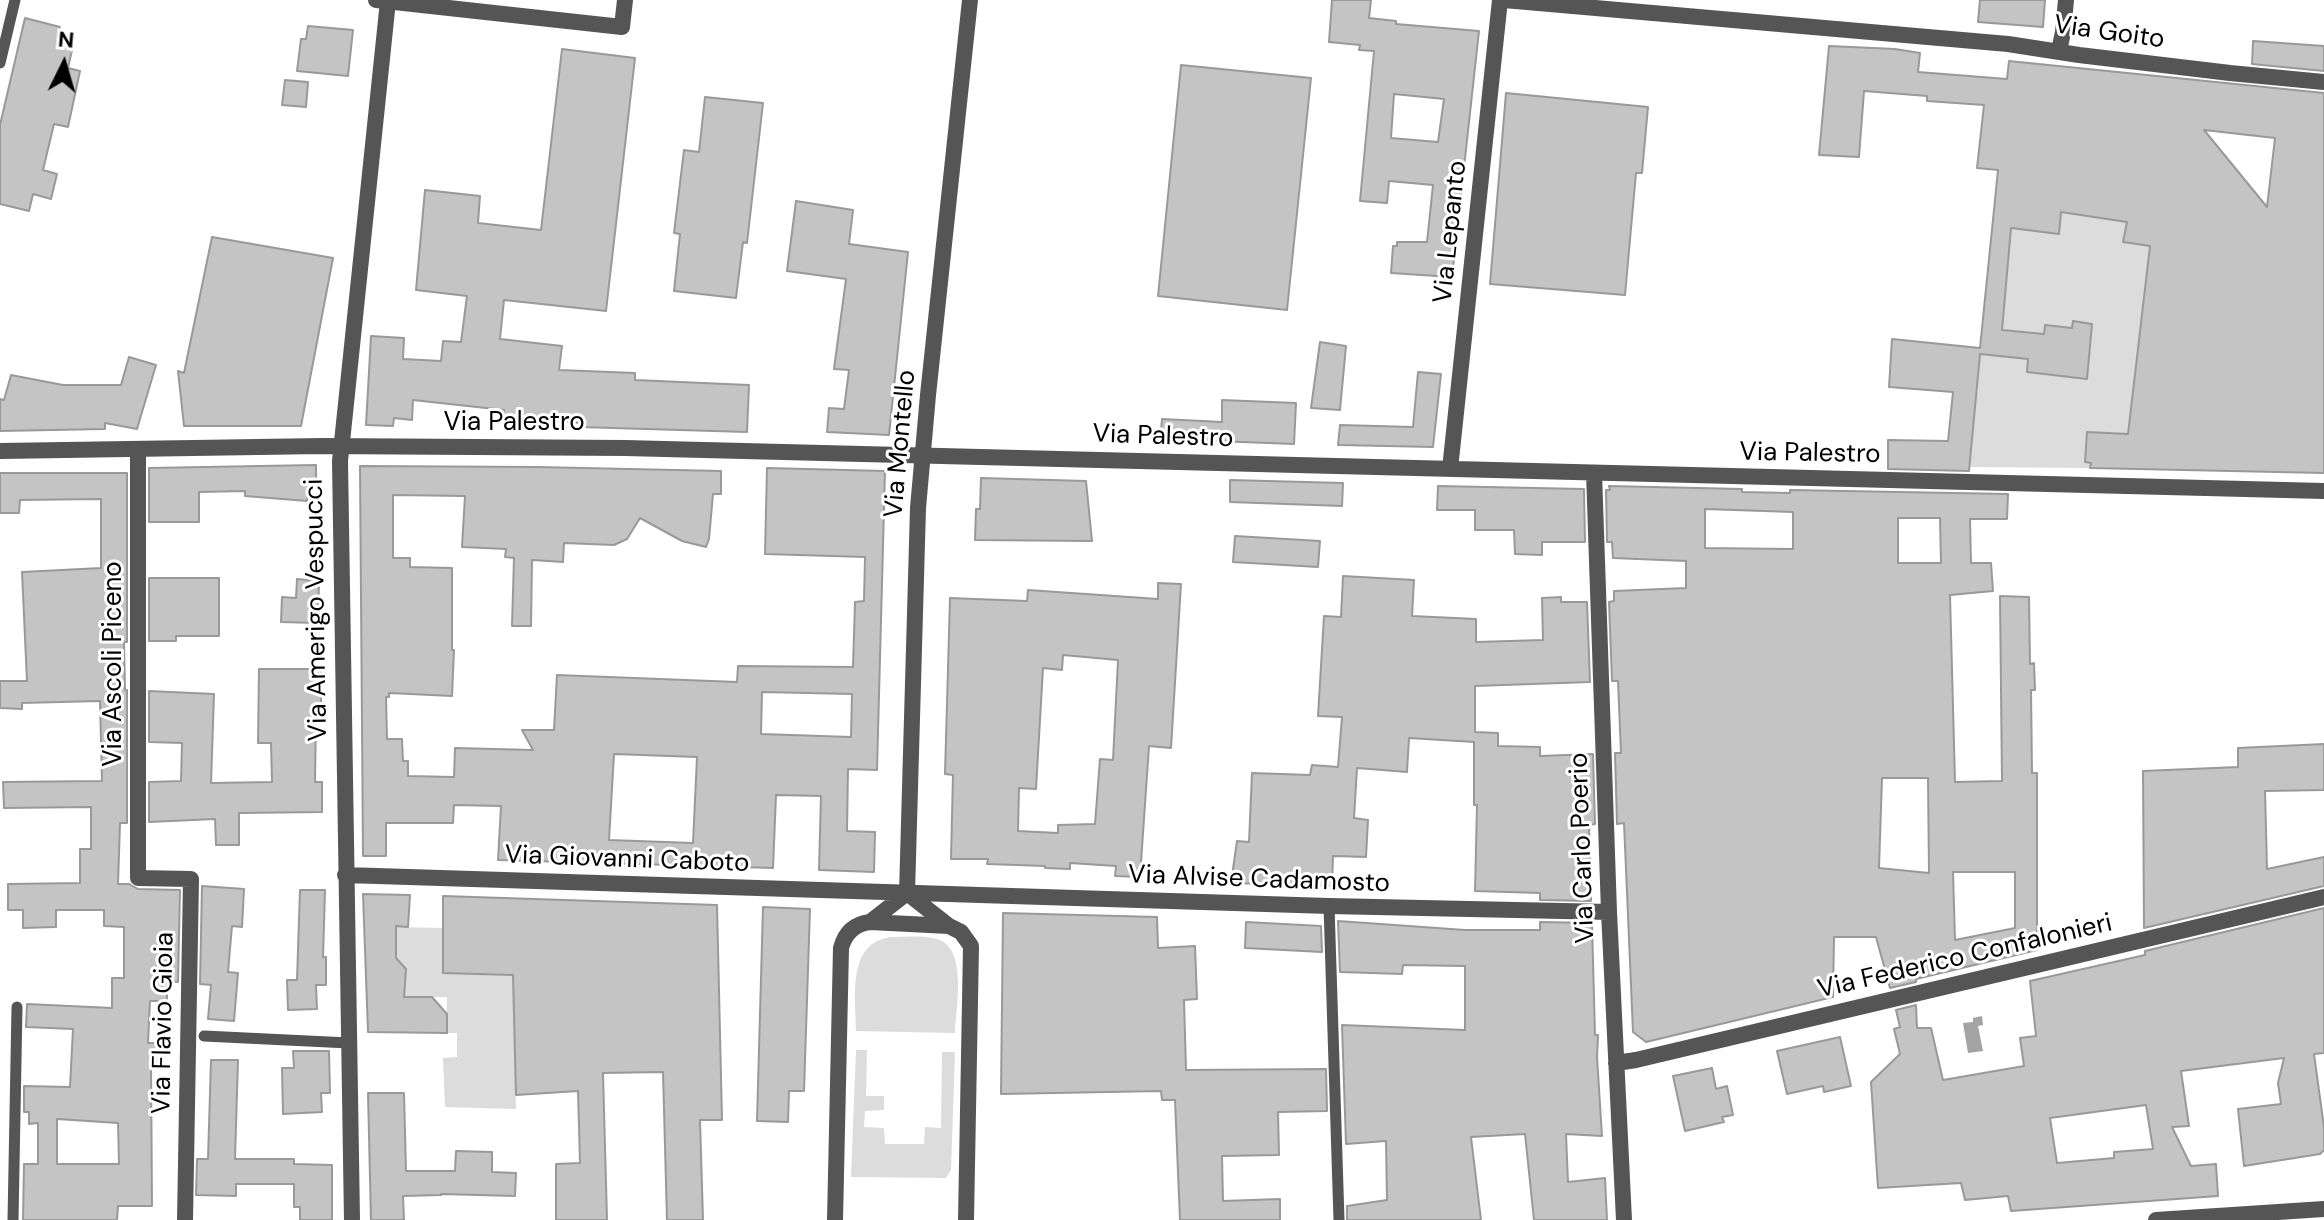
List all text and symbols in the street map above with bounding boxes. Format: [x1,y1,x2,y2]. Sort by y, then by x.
street label: Via Goito [2052,10,2166,56]
north arrow [24,24,104,104]
text: N [57,24,75,55]
street label: Via Lepanto [1428,159,1474,305]
street label: Via Montello [879,369,923,519]
street label: Via Palestro [443,407,585,439]
street label: Via Palestro [1092,419,1234,455]
street label: Via Palestro [1739,437,1881,471]
street label: Via Amerigo Vespucci [299,478,335,742]
street label: Via Ascoli Piceno [98,561,130,767]
street label: Via Carlo Poerio [1564,752,1602,944]
street label: Via Giovanni Caboto [504,840,750,880]
street label: Via Alvise Cadamosto [1128,860,1390,900]
street label: Via Federico Confalonieri [1815,908,2115,1006]
street label: Via Flavio Gioia [147,932,181,1114]

